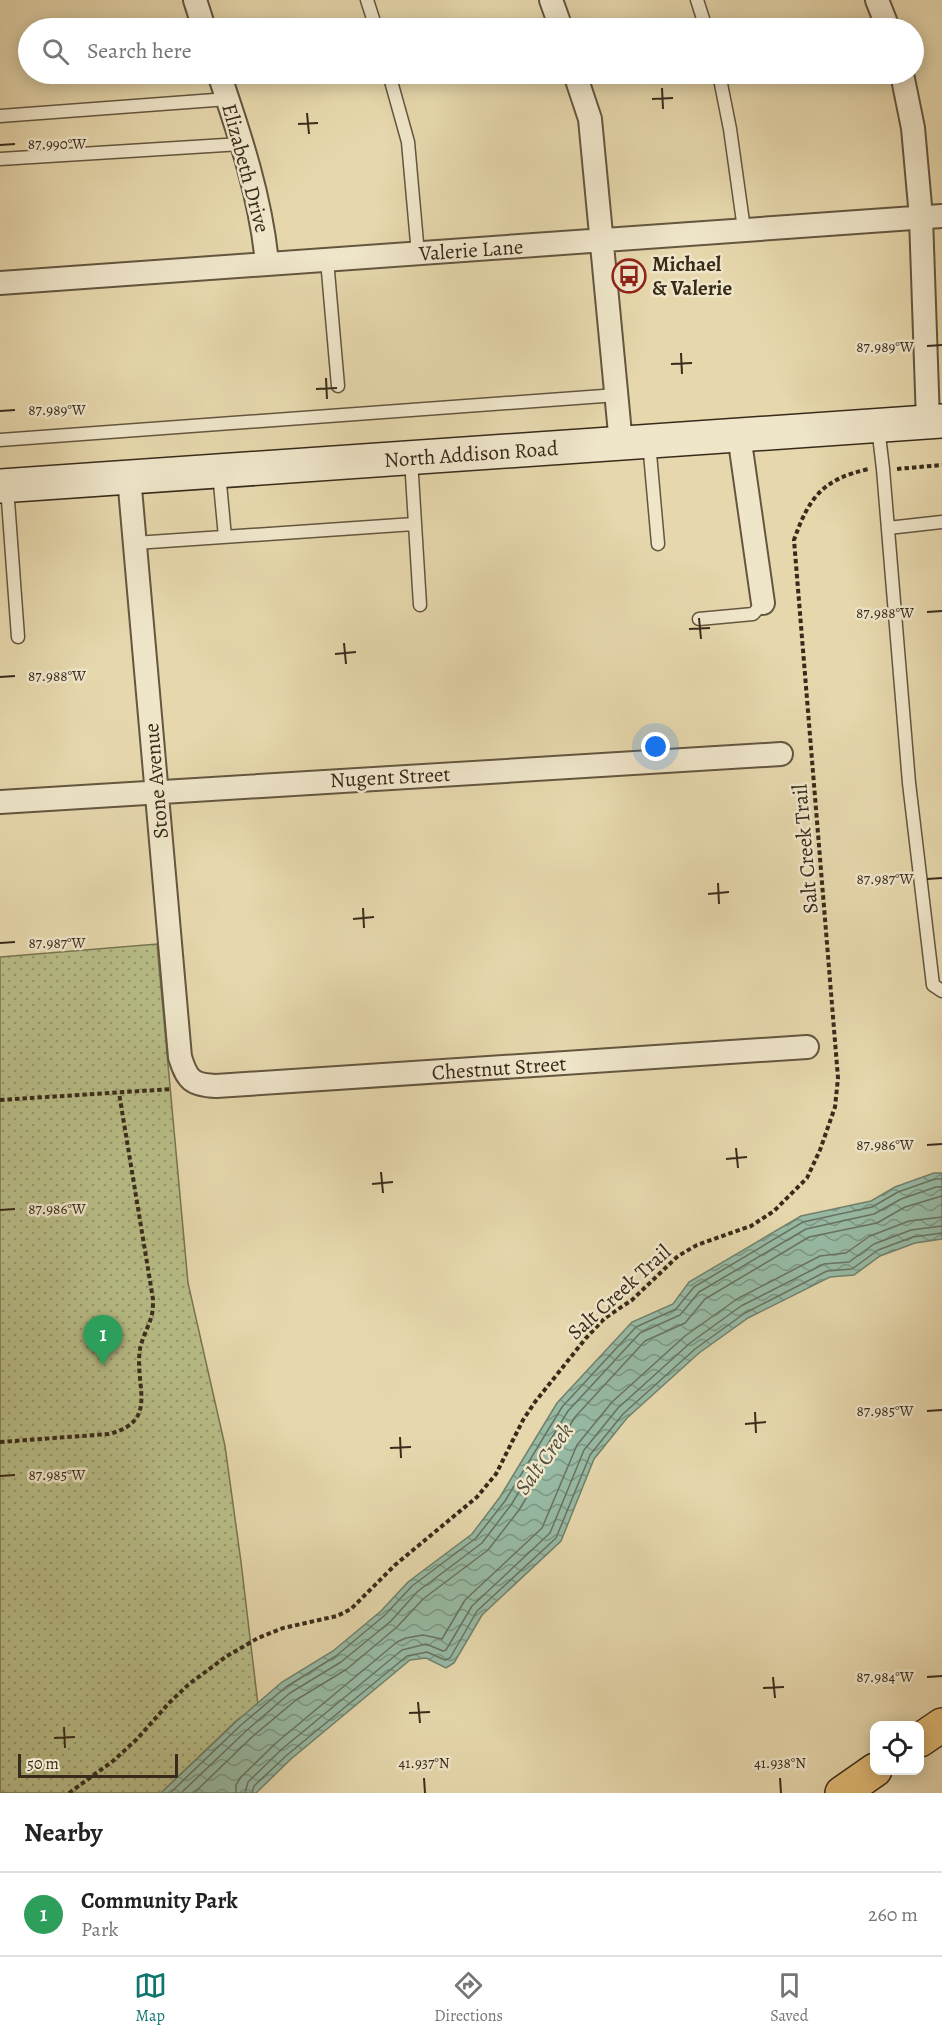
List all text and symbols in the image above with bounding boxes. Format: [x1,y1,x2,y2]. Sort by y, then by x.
search box [18,18,924,84]
icon: search [39,35,72,68]
text: Search here [87,36,192,66]
street label: Elizabeth Drive [215,100,277,236]
text: 87.990°W [28,134,86,154]
street label: Valerie Lane [417,232,524,268]
place label: Michael & Valerie [652,250,732,302]
bus stop icon: Michael & Valerie [611,258,647,294]
text: 87.989°W [856,337,914,357]
text: 87.989°W [28,400,86,420]
street label: North Addison Road [383,434,560,474]
text: 87.988°W [856,603,914,623]
text: 87.988°W [28,666,86,686]
street label: Stone Avenue [137,722,175,840]
your location [641,732,670,761]
street label: Nugent Street [329,760,451,794]
street label: Salt Creek Trail [785,783,825,915]
text: 87.987°W [856,869,914,889]
text: 87.987°W [28,933,86,953]
street label: Chestnut Street [431,1049,567,1087]
text: 87.986°W [856,1135,914,1155]
text: 87.986°W [28,1199,86,1219]
street label: Salt Creek Trail [561,1238,677,1346]
pin: 1 [84,1316,122,1365]
text: 87.985°W [856,1401,914,1421]
water label: Salt Creek [508,1417,580,1501]
text: 87.985°W [28,1465,86,1485]
text: 87.984°W [856,1667,914,1687]
map controls [870,1721,924,1775]
button: locate [870,1721,924,1775]
scale bar [18,1751,178,1778]
text: 50 m [27,1753,59,1775]
text: 41.937°N [398,1753,450,1773]
text: 41.938°N [754,1753,806,1773]
text: Nearby [24,1815,103,1850]
text: Community Park [81,1886,238,1916]
text: 1 [40,1901,47,1928]
text: 260 m [868,1901,918,1928]
text: Park [81,1916,119,1943]
tab: Map [134,1969,167,2027]
tab: Directions [434,1969,503,2027]
tab: Saved [770,1969,808,2027]

